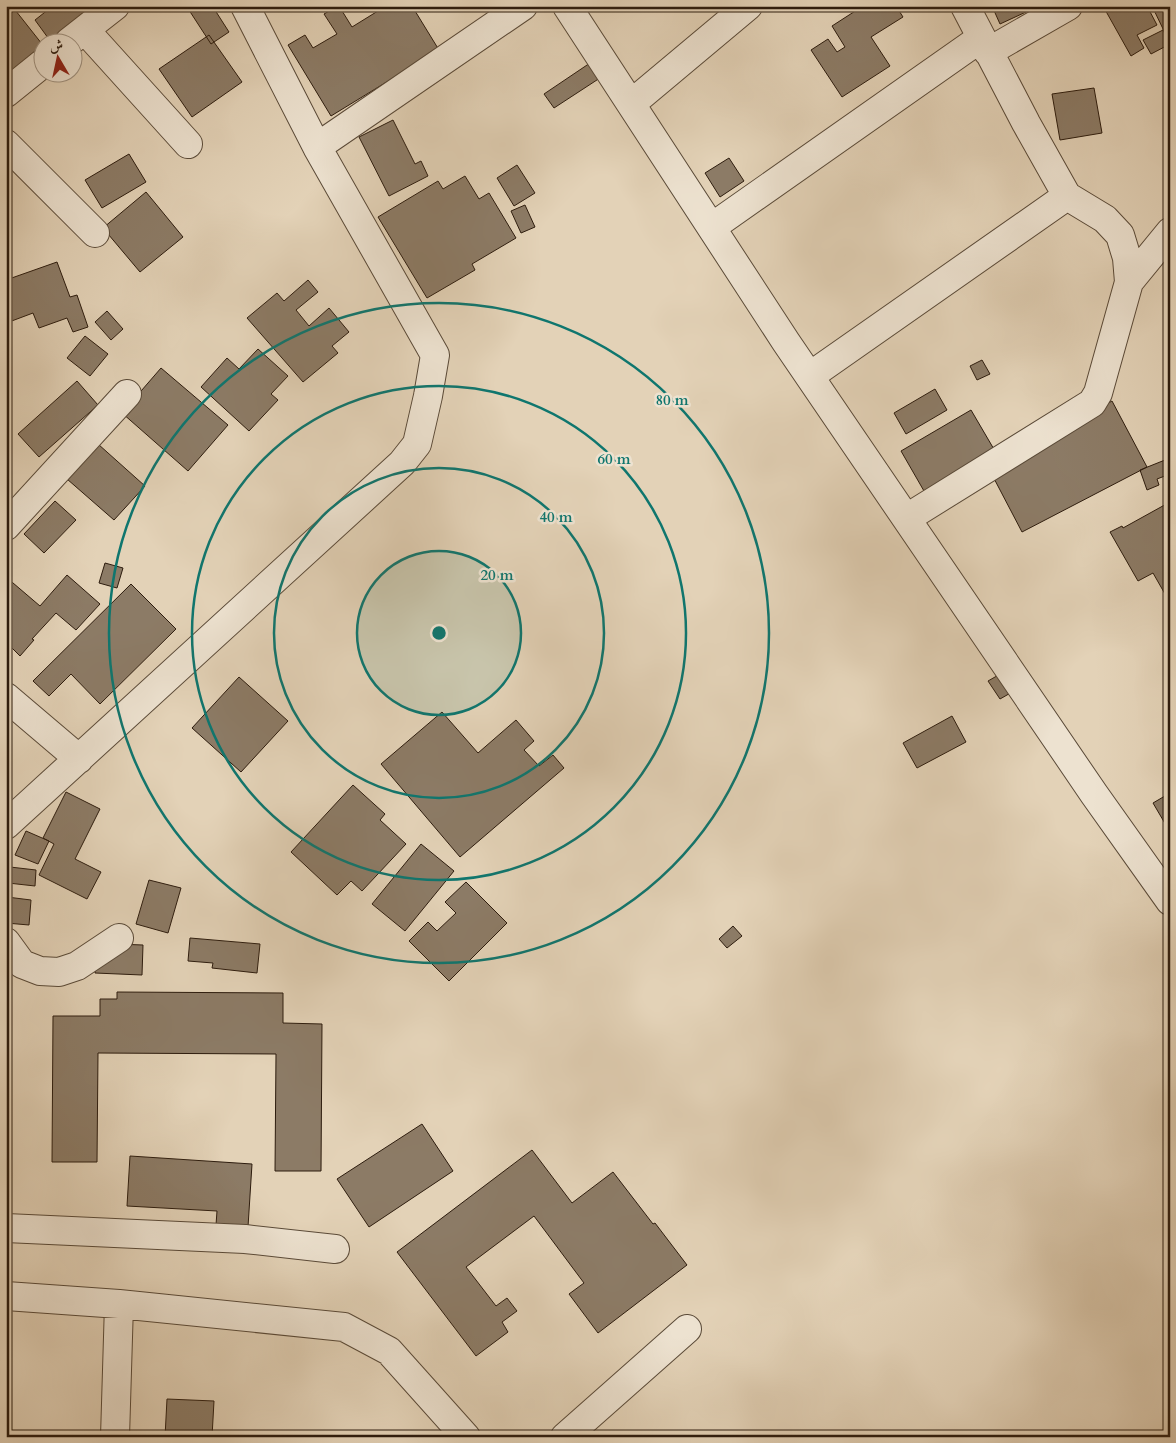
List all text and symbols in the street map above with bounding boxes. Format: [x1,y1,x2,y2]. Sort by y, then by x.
north arrow [32,32,82,82]
text: ش [48,35,64,56]
text: 80 m [655,390,689,410]
text: 60 m [597,449,631,469]
text: 40 m [539,507,573,527]
text: 20 m [480,565,514,585]
centre of rings [430,624,448,642]

